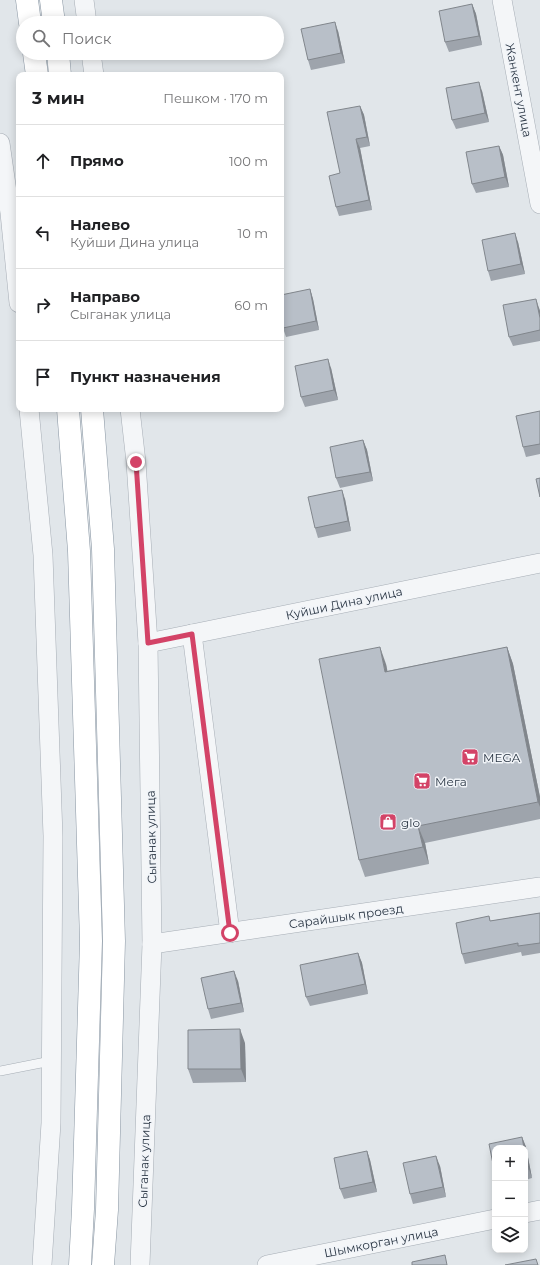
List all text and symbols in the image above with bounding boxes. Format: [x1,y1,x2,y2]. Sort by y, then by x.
search box [16,16,284,60]
icon: search [30,27,52,49]
text: Поиск [62,29,111,48]
street label: Жанкент улица [503,42,535,138]
text: 3 мин [32,88,85,108]
text: Пешком · 170 m [163,90,268,106]
icon: ahead [32,150,54,172]
text: Прямо [70,151,124,170]
text: 100 m [229,153,268,169]
text: Налево [70,215,130,234]
icon: left [32,222,54,244]
text: 10 m [238,225,268,241]
text: Куйши Дина улица [70,234,199,250]
text: Направо [70,287,140,306]
icon: right [32,294,54,316]
text: 60 m [234,297,268,313]
text: Сыганак улица [70,306,171,322]
icon: arrive [32,366,54,388]
text: Пункт назначения [70,367,221,386]
route end [127,453,145,471]
street label: Куйши Дина улица [284,583,404,623]
supermarket icon: MEGA [460,747,480,767]
place label: MEGA [483,750,521,765]
supermarket icon: Мега [412,771,432,791]
place label: Мега [435,774,467,789]
street label: Сыганак улица [143,790,159,884]
shop icon: glo [378,812,398,832]
place label: glo [401,815,420,830]
street label: Сарайшык проезд [288,901,404,931]
route start [221,924,239,942]
street label: Сыганак улица [135,1114,153,1208]
map controls [492,1145,528,1253]
button: + [492,1145,528,1181]
button: − [492,1181,528,1217]
button: layers [492,1217,528,1253]
street label: Шымкорган улица [323,1224,439,1260]

